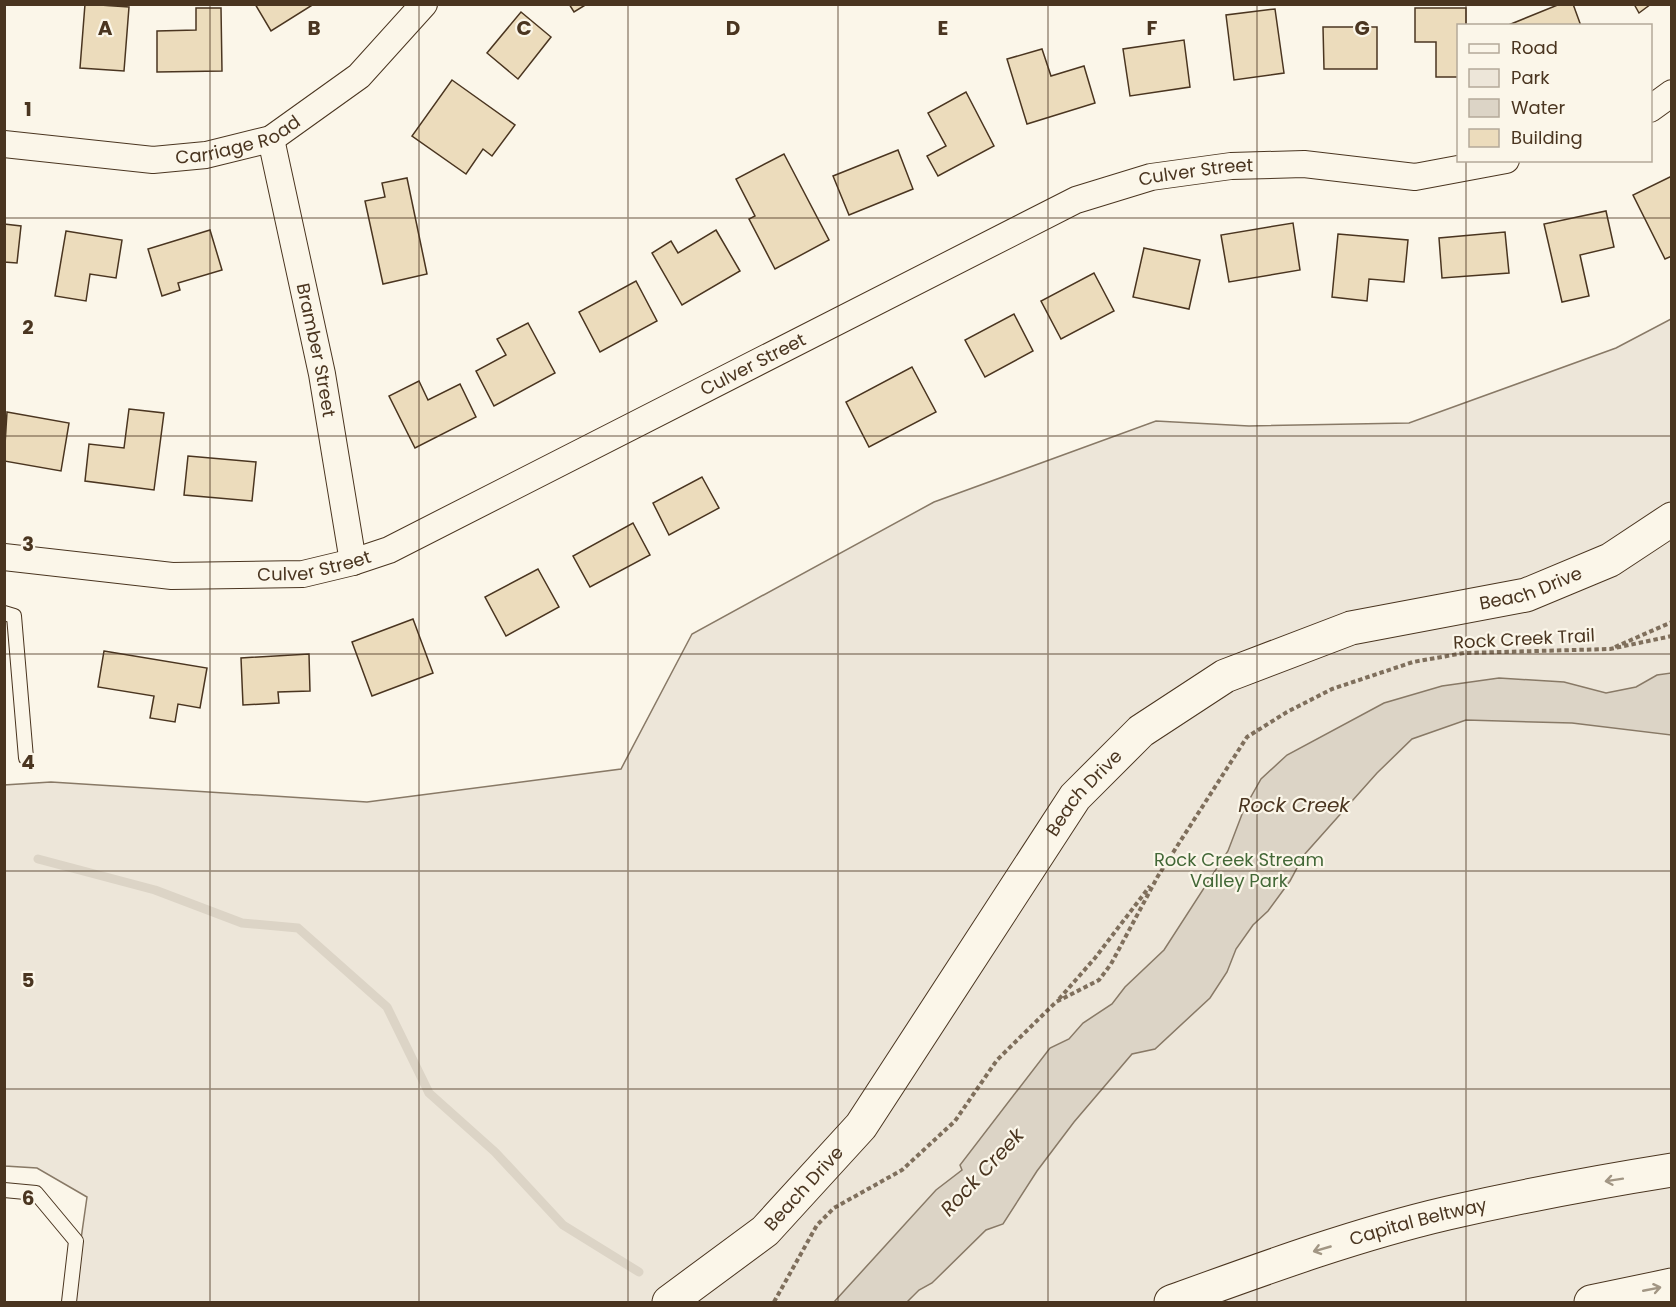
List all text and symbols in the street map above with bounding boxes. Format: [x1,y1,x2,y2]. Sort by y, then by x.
text: A [98,14,113,42]
text: B [307,14,321,42]
text: C [516,14,532,42]
text: D [726,14,740,42]
text: E [938,14,948,42]
text: F [1147,14,1158,42]
text: G [1354,14,1370,42]
legend [1457,24,1652,162]
text: Road [1511,35,1558,60]
text: Park [1511,65,1550,90]
text: 1 [24,95,32,123]
text: Water [1511,95,1565,120]
street label: Carriage Road [174,109,305,170]
text: Building [1511,125,1583,150]
street label: Culver Street [1135,152,1253,192]
street label: Bramber Street [291,281,342,419]
text: 2 [22,313,34,341]
street label: Culver Street [696,327,810,401]
text: 3 [22,530,34,558]
street label: Culver Street [257,544,374,587]
street label: Beach Drive [1477,560,1586,616]
street label: Rock Creek Trail [1452,622,1596,655]
street label: Beach Drive [1040,744,1128,841]
text: 4 [21,748,35,776]
water label: Rock Creek [1238,791,1351,819]
park label: Rock Creek Stream Valley Park [1154,847,1324,893]
text: 5 [22,966,35,994]
water label: Rock Creek [934,1120,1031,1222]
street label: Beach Drive [758,1140,849,1236]
one-way arrow [1604,1174,1624,1185]
text: 6 [22,1184,34,1212]
street label: Capital Beltway [1346,1192,1489,1251]
one-way arrow [1313,1244,1332,1255]
one-way arrow [1641,1283,1661,1294]

